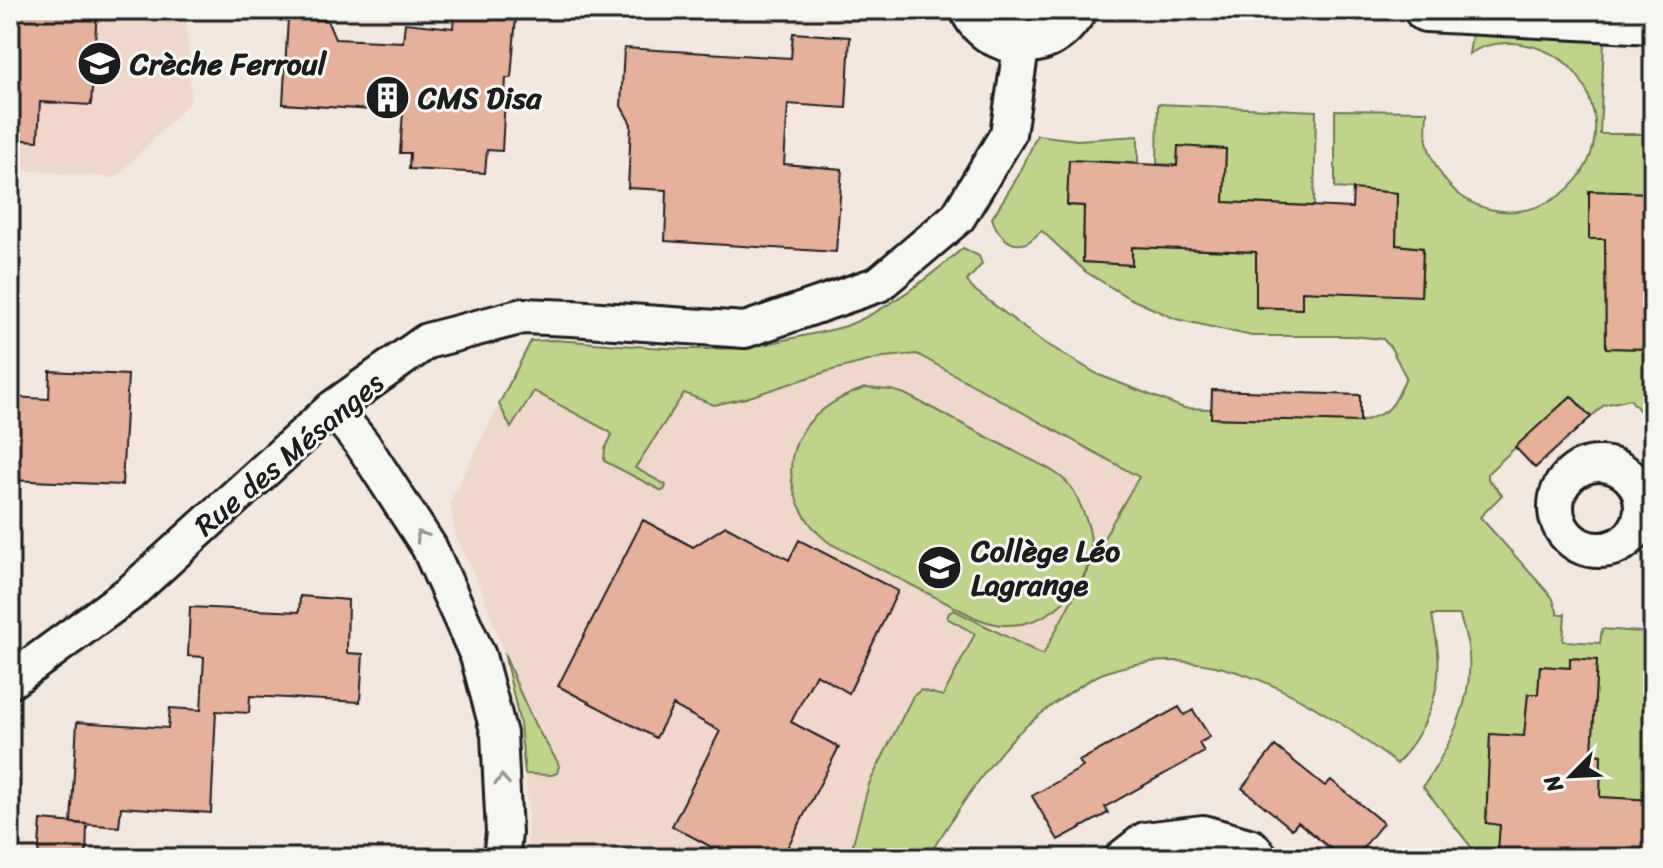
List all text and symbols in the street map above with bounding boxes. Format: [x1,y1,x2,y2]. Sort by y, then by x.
place label: Crèche Ferroul [129,37,328,91]
school or university icon: Crèche Ferroul [75,40,123,88]
place label: CMS Disa [417,71,542,125]
building icon: CMS Disa [363,74,411,122]
street label: Rue des Mésanges [181,357,397,550]
place label: Collège Léo Lagrange [970,524,1120,612]
one-way arrow [416,530,431,544]
school or university icon: Collège Léo Lagrange [916,544,964,592]
north arrow [1531,736,1611,816]
text: N [1532,768,1575,800]
one-way arrow [493,773,510,786]

